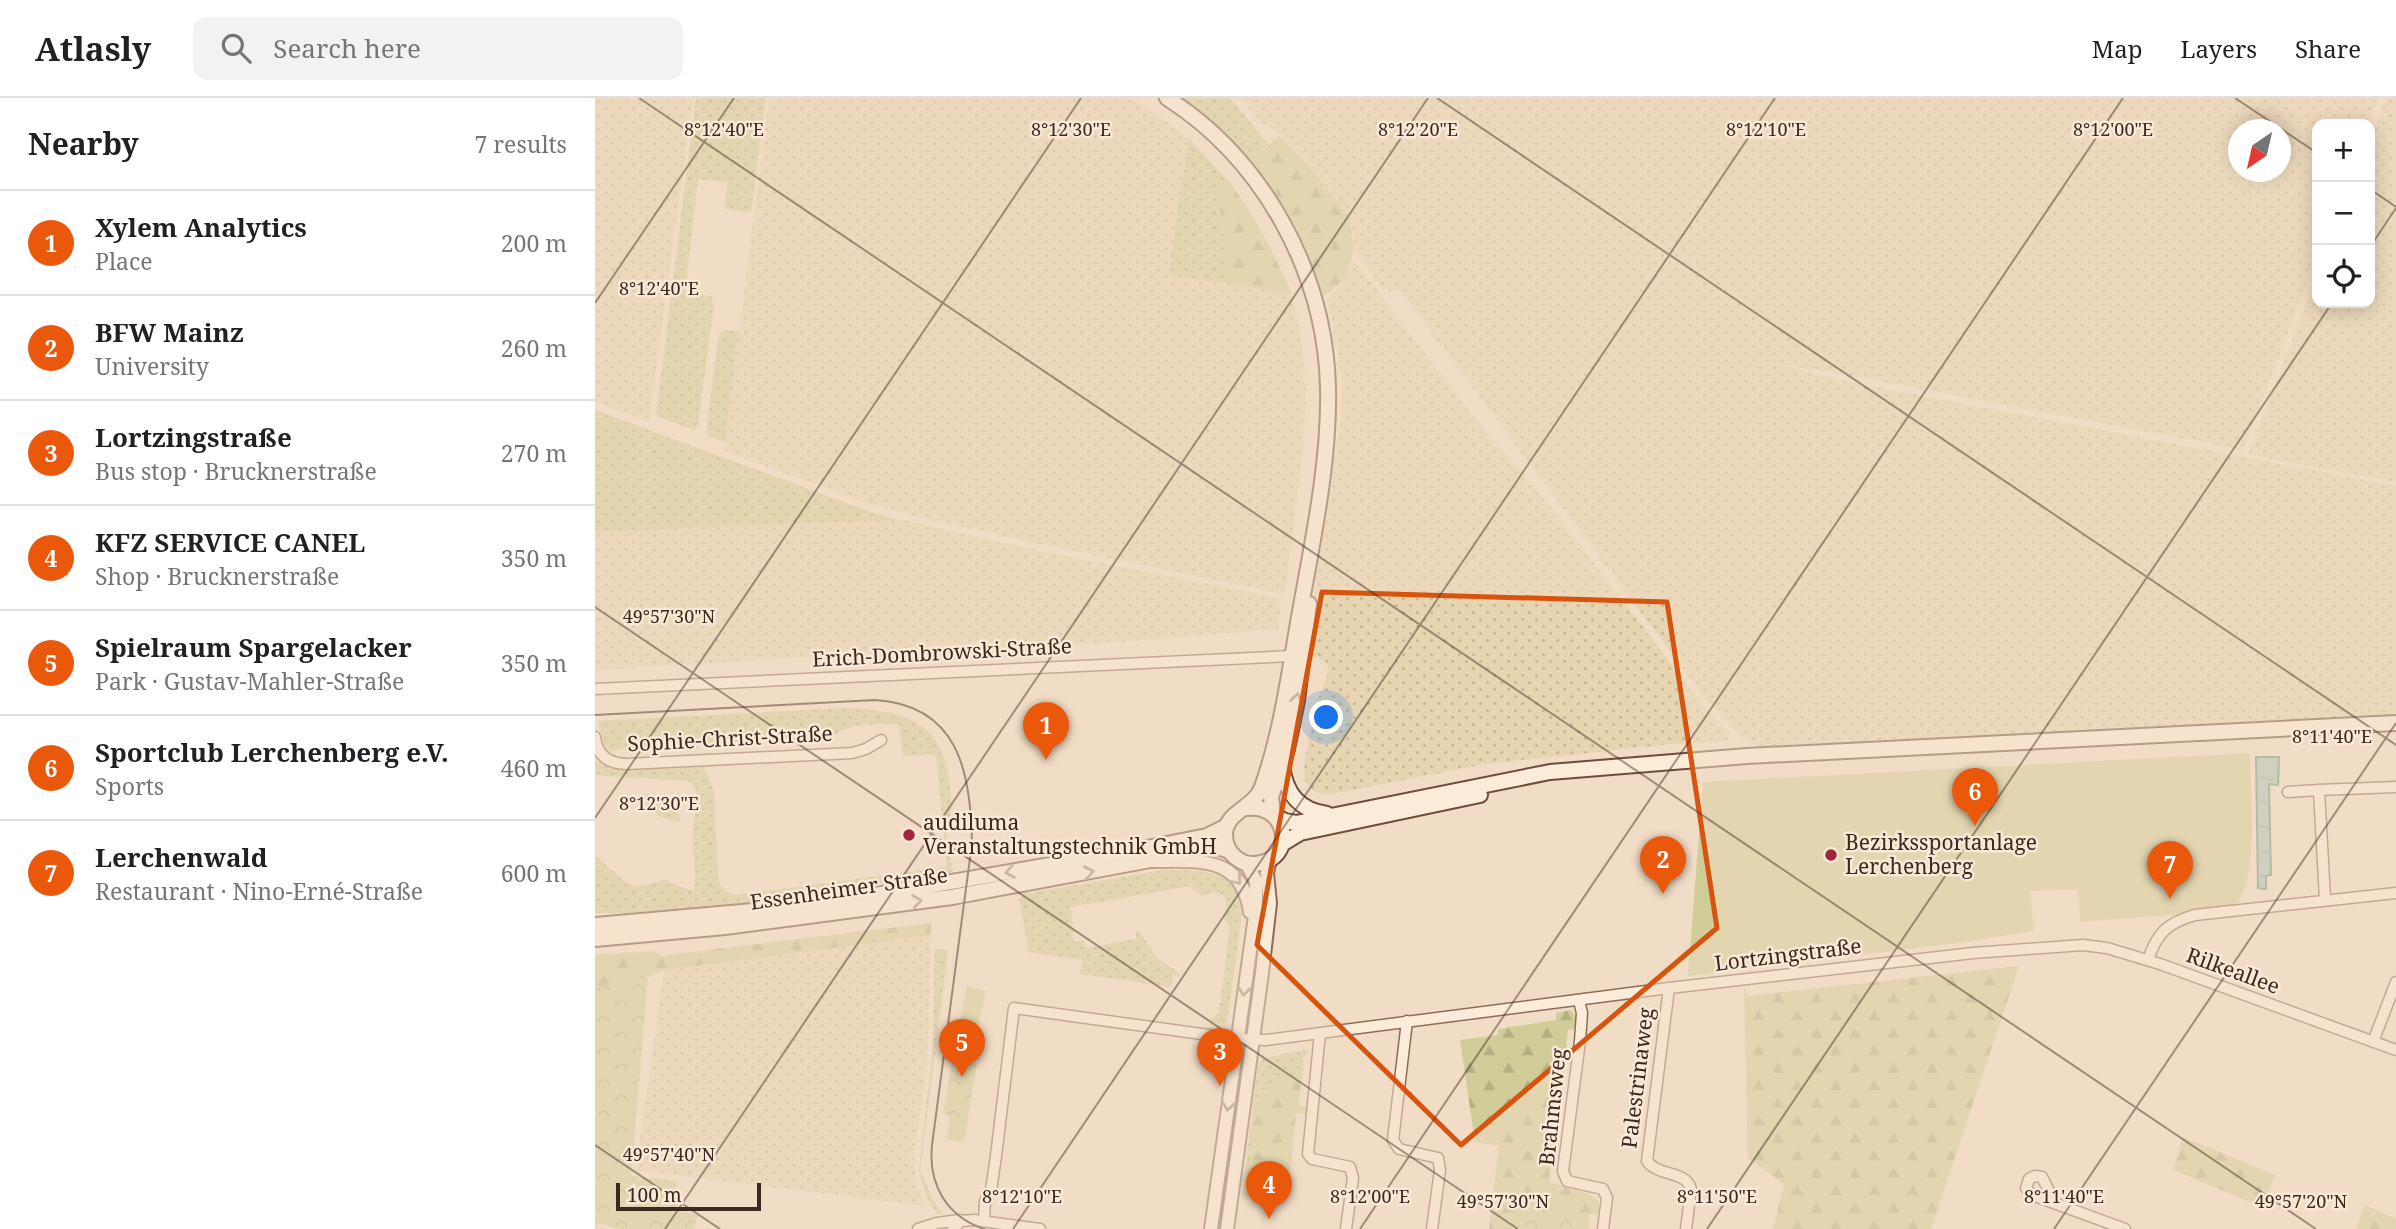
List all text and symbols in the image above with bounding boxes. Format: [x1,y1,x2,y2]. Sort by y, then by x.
search box [193,17,683,80]
text: Atlasly [35,26,151,71]
icon: search [217,29,255,67]
text: Search here [273,30,421,66]
text: Map [2092,32,2143,65]
text: Layers [2181,32,2257,65]
text: Share [2295,32,2361,65]
text: 8°12'40"E [684,117,764,141]
text: 8°12'30"E [1031,117,1111,141]
text: 8°12'20"E [1378,117,1458,141]
text: 8°12'10"E [1726,117,1806,141]
text: 8°12'00"E [2073,117,2153,141]
north arrow [2228,119,2291,182]
map controls [2312,119,2375,308]
button: + [2312,119,2375,182]
text: Nearby [28,123,139,164]
text: 7 results [474,128,567,160]
button: − [2312,182,2375,245]
text: Xylem Analytics [95,209,307,245]
text: 1 [45,227,58,259]
text: 200 m [501,227,567,259]
text: Place [95,245,153,277]
button: locate [2312,245,2375,308]
text: 8°12'40"E [619,276,699,300]
text: BFW Mainz [95,314,244,350]
text: 2 [45,332,58,364]
text: 260 m [501,332,567,364]
text: University [95,350,209,382]
text: Lortzingstraße [95,419,292,455]
text: 3 [45,437,58,469]
text: 270 m [501,437,567,469]
text: Bus stop · Brucknerstraße [95,455,377,487]
text: KFZ SERVICE CANEL [95,524,365,560]
text: 4 [45,542,58,574]
text: 350 m [501,542,567,574]
text: Shop · Brucknerstraße [95,560,339,592]
text: 49°57'30"N [623,604,716,628]
text: Spielraum Spargelacker [95,629,412,665]
street label: Erich-Dombrowski-Straße [811,631,1073,673]
text: 5 [45,647,58,679]
text: 350 m [501,647,567,679]
text: Park · Gustav-Mahler-Straße [95,665,404,697]
one-way arrow [1289,692,1304,704]
your location [1309,700,1343,734]
pin: 1 [1023,702,1069,760]
street label: Sophie-Christ-Straße [627,719,833,757]
text: 8°11'40"E [2292,724,2372,748]
text: Sportclub Lerchenberg e.V. [95,734,449,770]
text: 6 [45,752,58,784]
text: 460 m [501,752,567,784]
pin: 6 [1952,768,1998,826]
text: Sports [95,770,164,802]
text: 8°12'30"E [619,791,699,815]
place label: audiluma Veranstaltungstechnik GmbH [923,808,1217,860]
marker: audiluma Veranstaltungstechnik GmbH [901,827,917,843]
place label: Bezirkssportanlage Lerchenberg [1845,828,2037,880]
pin: 2 [1640,836,1686,894]
text: Lerchenwald [95,839,268,875]
pin: 7 [2147,841,2193,899]
marker: Bezirkssportanlage Lerchenberg [1823,847,1839,863]
text: 7 [45,857,58,889]
text: 600 m [501,857,567,889]
street label: Essenheimer Straße [748,860,950,916]
one-way arrow [1005,864,1017,879]
one-way arrow [1083,865,1095,880]
one-way arrow [1228,872,1241,884]
text: Restaurant · Nino-Erné-Straße [95,875,423,907]
one-way arrow [911,894,923,909]
street label: Lortzingstraße [1713,931,1863,977]
street label: Rilkeallee [2183,940,2284,1000]
one-way arrow [1236,985,1251,997]
street label: Palestrinaweg [1614,1005,1660,1150]
pin: 5 [939,1019,985,1077]
pin: 3 [1197,1028,1243,1086]
street label: Brahmsweg [1532,1046,1572,1167]
one-way arrow [1221,1100,1236,1112]
text: 49°57'40"N [623,1142,716,1166]
pin: 4 [1246,1161,1292,1219]
scale bar [616,1180,761,1212]
text: 100 m [627,1182,682,1208]
text: 8°12'10"E [982,1184,1062,1208]
text: 8°12'00"E [1330,1184,1410,1208]
text: 8°11'50"E [1677,1184,1757,1208]
text: 8°11'40"E [2024,1184,2104,1208]
text: 49°57'30"N [1457,1189,1550,1213]
text: 49°57'20"N [2255,1189,2348,1213]

